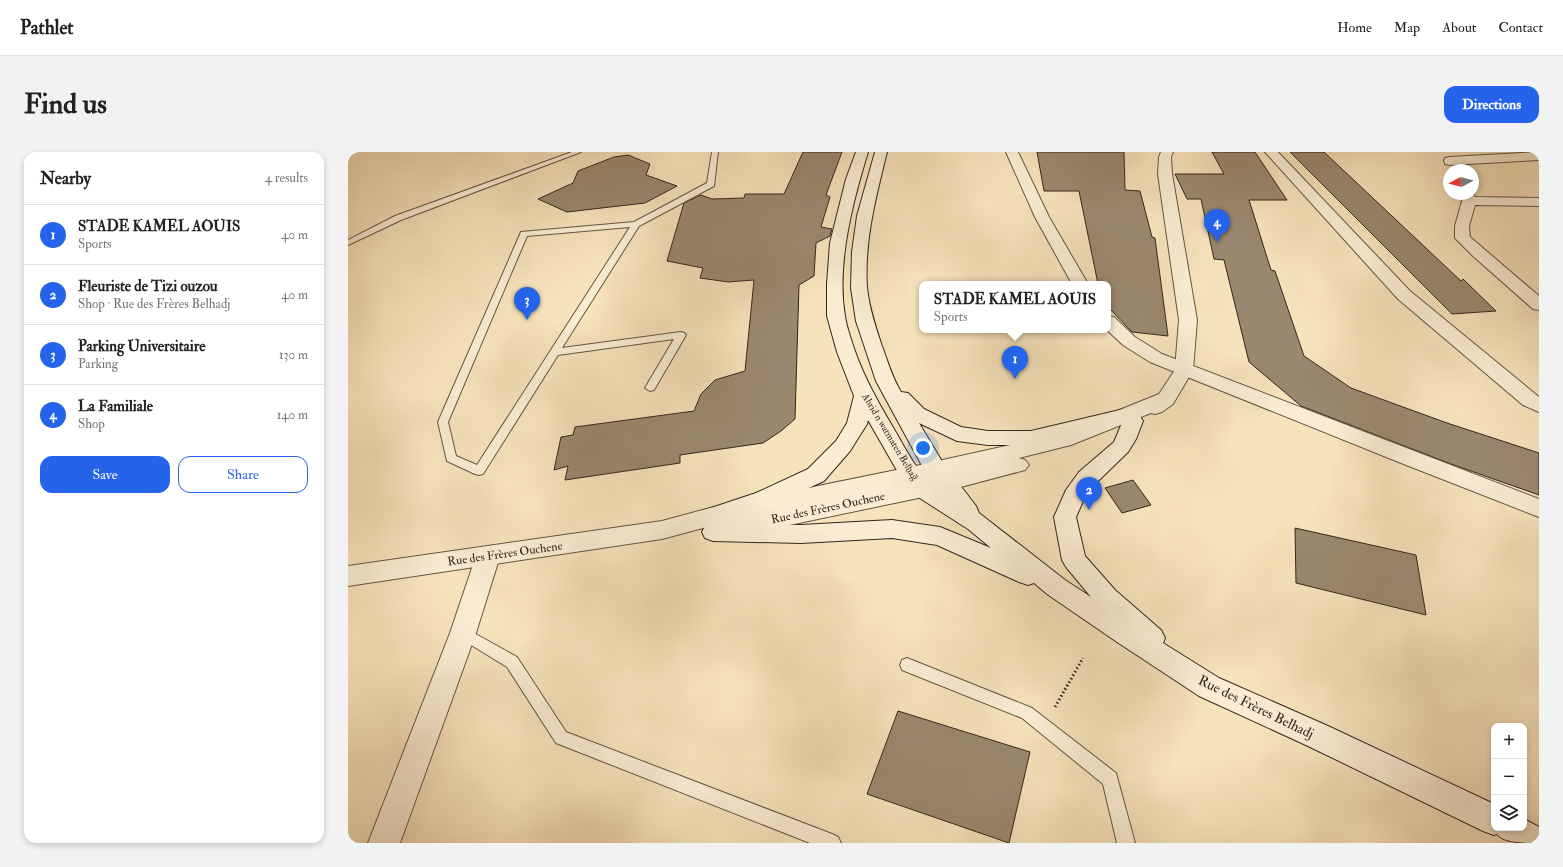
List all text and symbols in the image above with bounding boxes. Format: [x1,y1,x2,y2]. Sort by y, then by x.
text: Pathlet [20,16,74,40]
text: Home [1337,19,1372,36]
text: Map [1394,19,1420,36]
text: About [1442,19,1476,36]
text: Contact [1498,19,1543,36]
button: Directions [1444,86,1539,123]
text: Find us [24,87,107,122]
north arrow [1443,164,1479,200]
text: Nearby [40,168,91,189]
text: 4 results [265,170,308,186]
pin: 4 [1204,209,1230,242]
text: STADE KAMEL AOUIS [78,217,240,236]
text: 1 [51,227,55,243]
text: 40 m [282,227,308,243]
text: Sports [78,236,112,252]
text: Fleuriste de Tizi ouzou [78,277,218,296]
popup [919,281,1111,333]
text: 2 [50,287,56,303]
text: 40 m [282,287,308,303]
pin: 3 [514,287,540,320]
text: STADE KAMEL AOUIS [934,290,1096,309]
text: Shop · Rue des Frères Belhadj [78,296,230,312]
text: Sports [934,309,967,325]
text: Parking Universitaire [78,337,206,356]
pin: 1 [1002,346,1028,379]
text: 3 [51,347,56,363]
text: 130 m [279,347,308,363]
text: Parking [78,356,118,372]
street label: Abrid n watmaten Belḥaǧ [859,390,921,483]
text: La Familiale [78,397,153,416]
text: 4 [49,407,57,423]
text: 140 m [277,407,308,423]
text: Shop [78,416,105,432]
your location [913,438,933,458]
button: Save [40,456,170,493]
button: Share [178,456,308,493]
pin: 2 [1076,477,1102,510]
street label: Rue des Frères Ouchene [770,489,886,527]
street label: Rue des Frères Ouchene [447,539,563,569]
street label: Rue des Frères Belhadj [1195,672,1317,742]
map controls [1491,723,1527,831]
button: + [1491,723,1527,759]
button: − [1491,759,1527,795]
button: layers [1491,795,1527,831]

